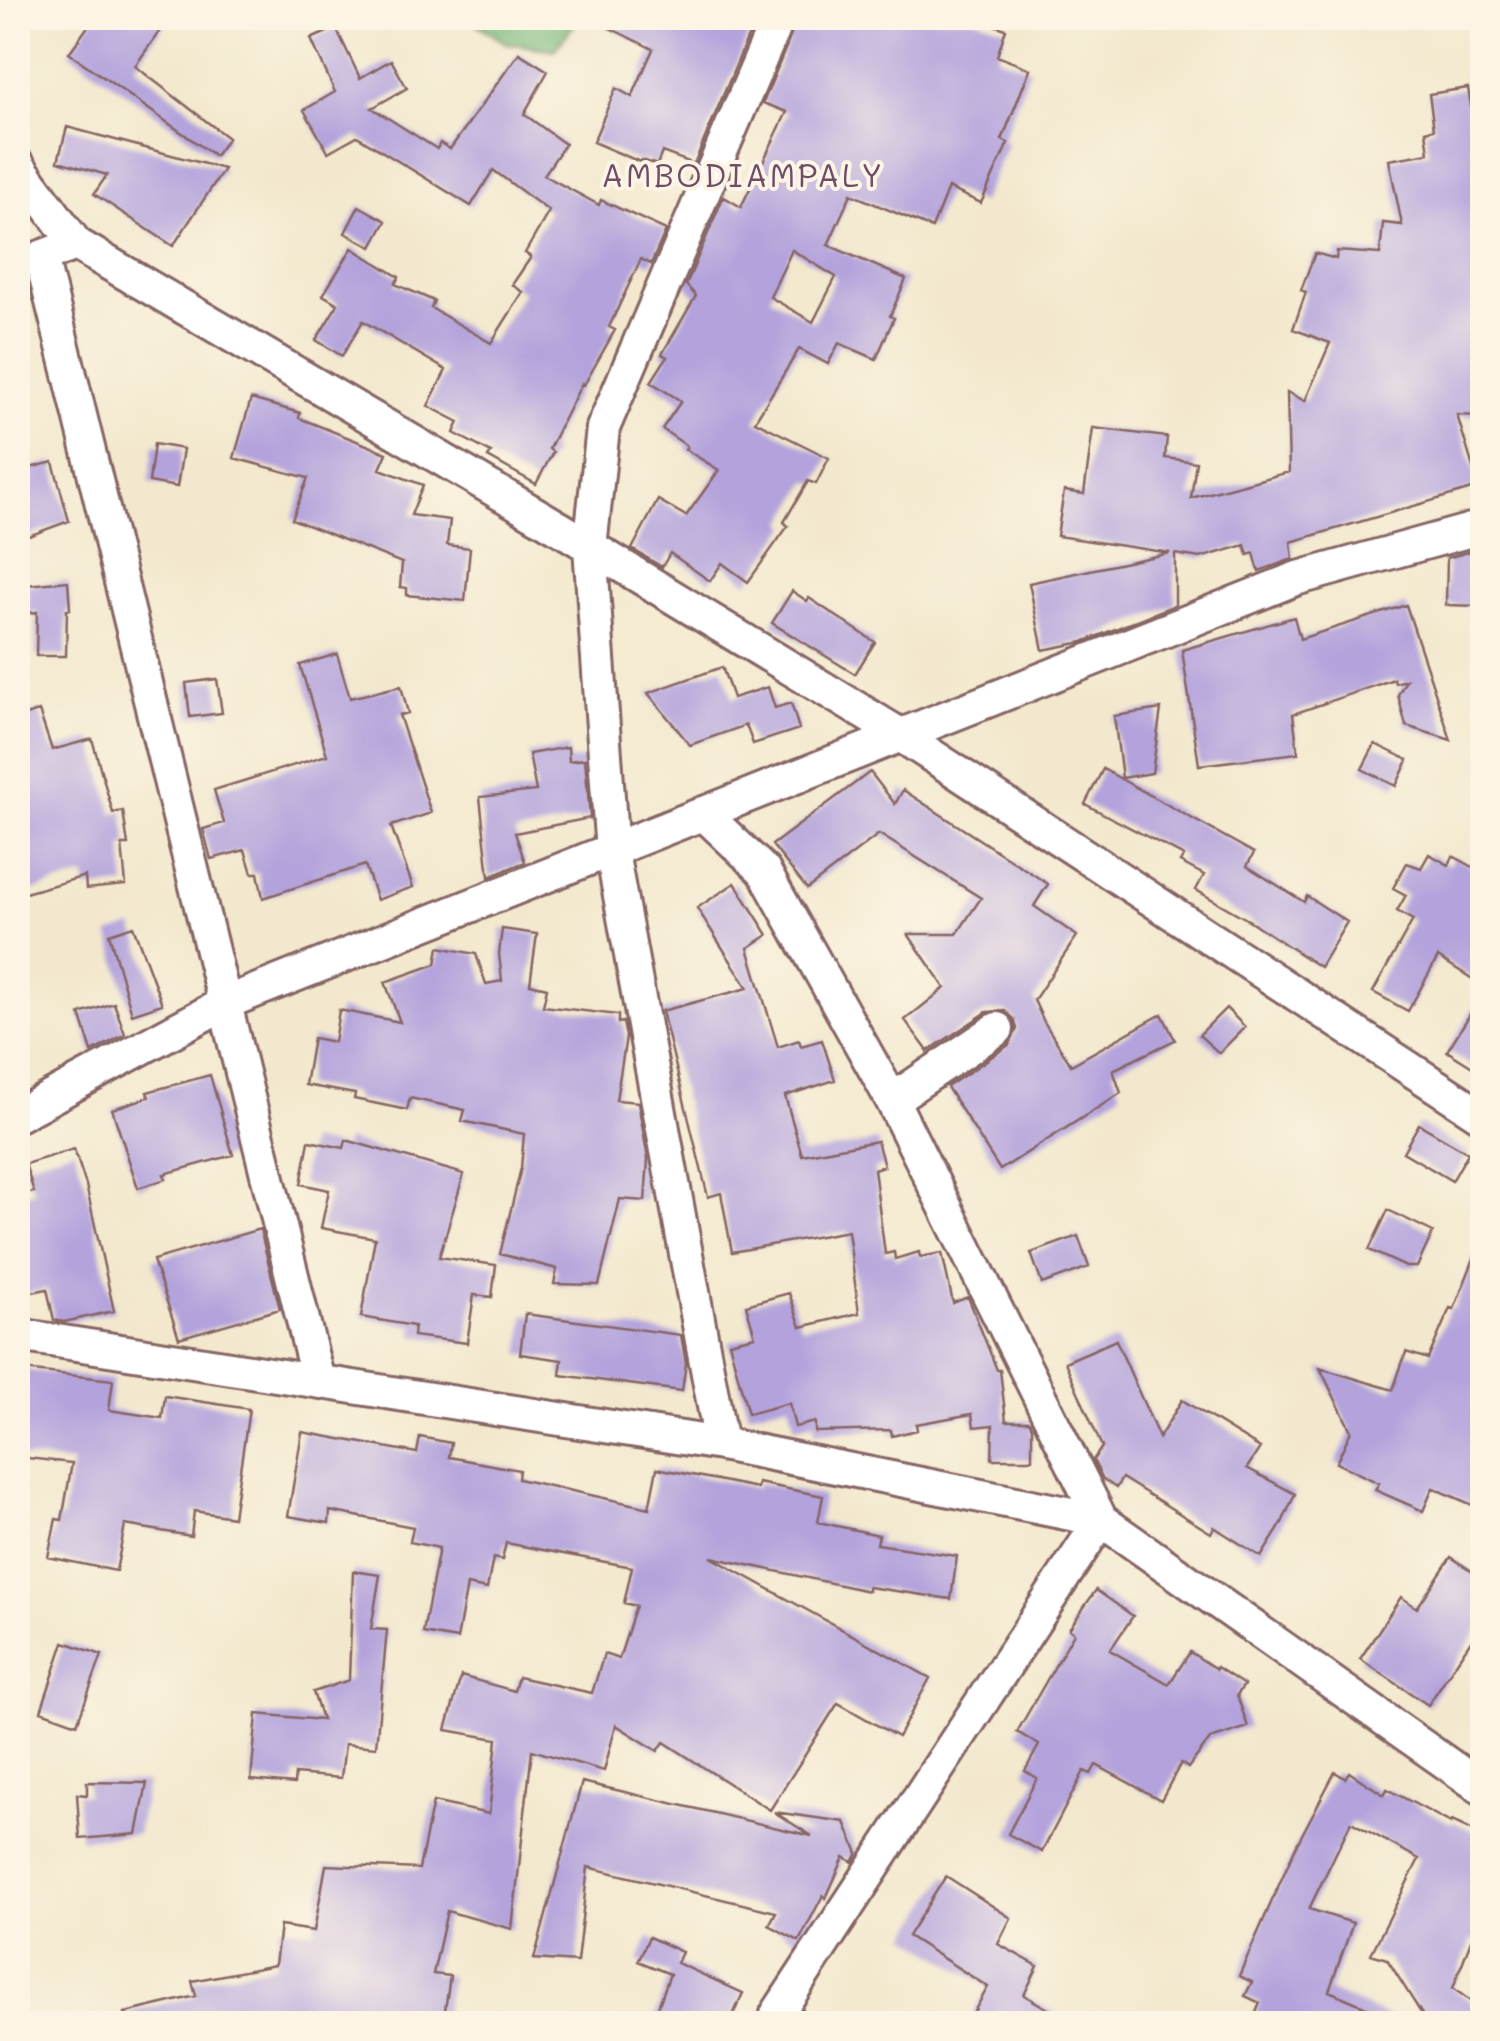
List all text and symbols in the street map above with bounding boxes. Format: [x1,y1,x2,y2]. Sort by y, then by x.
district label: AMBODIAMPALY [601,153,885,195]

